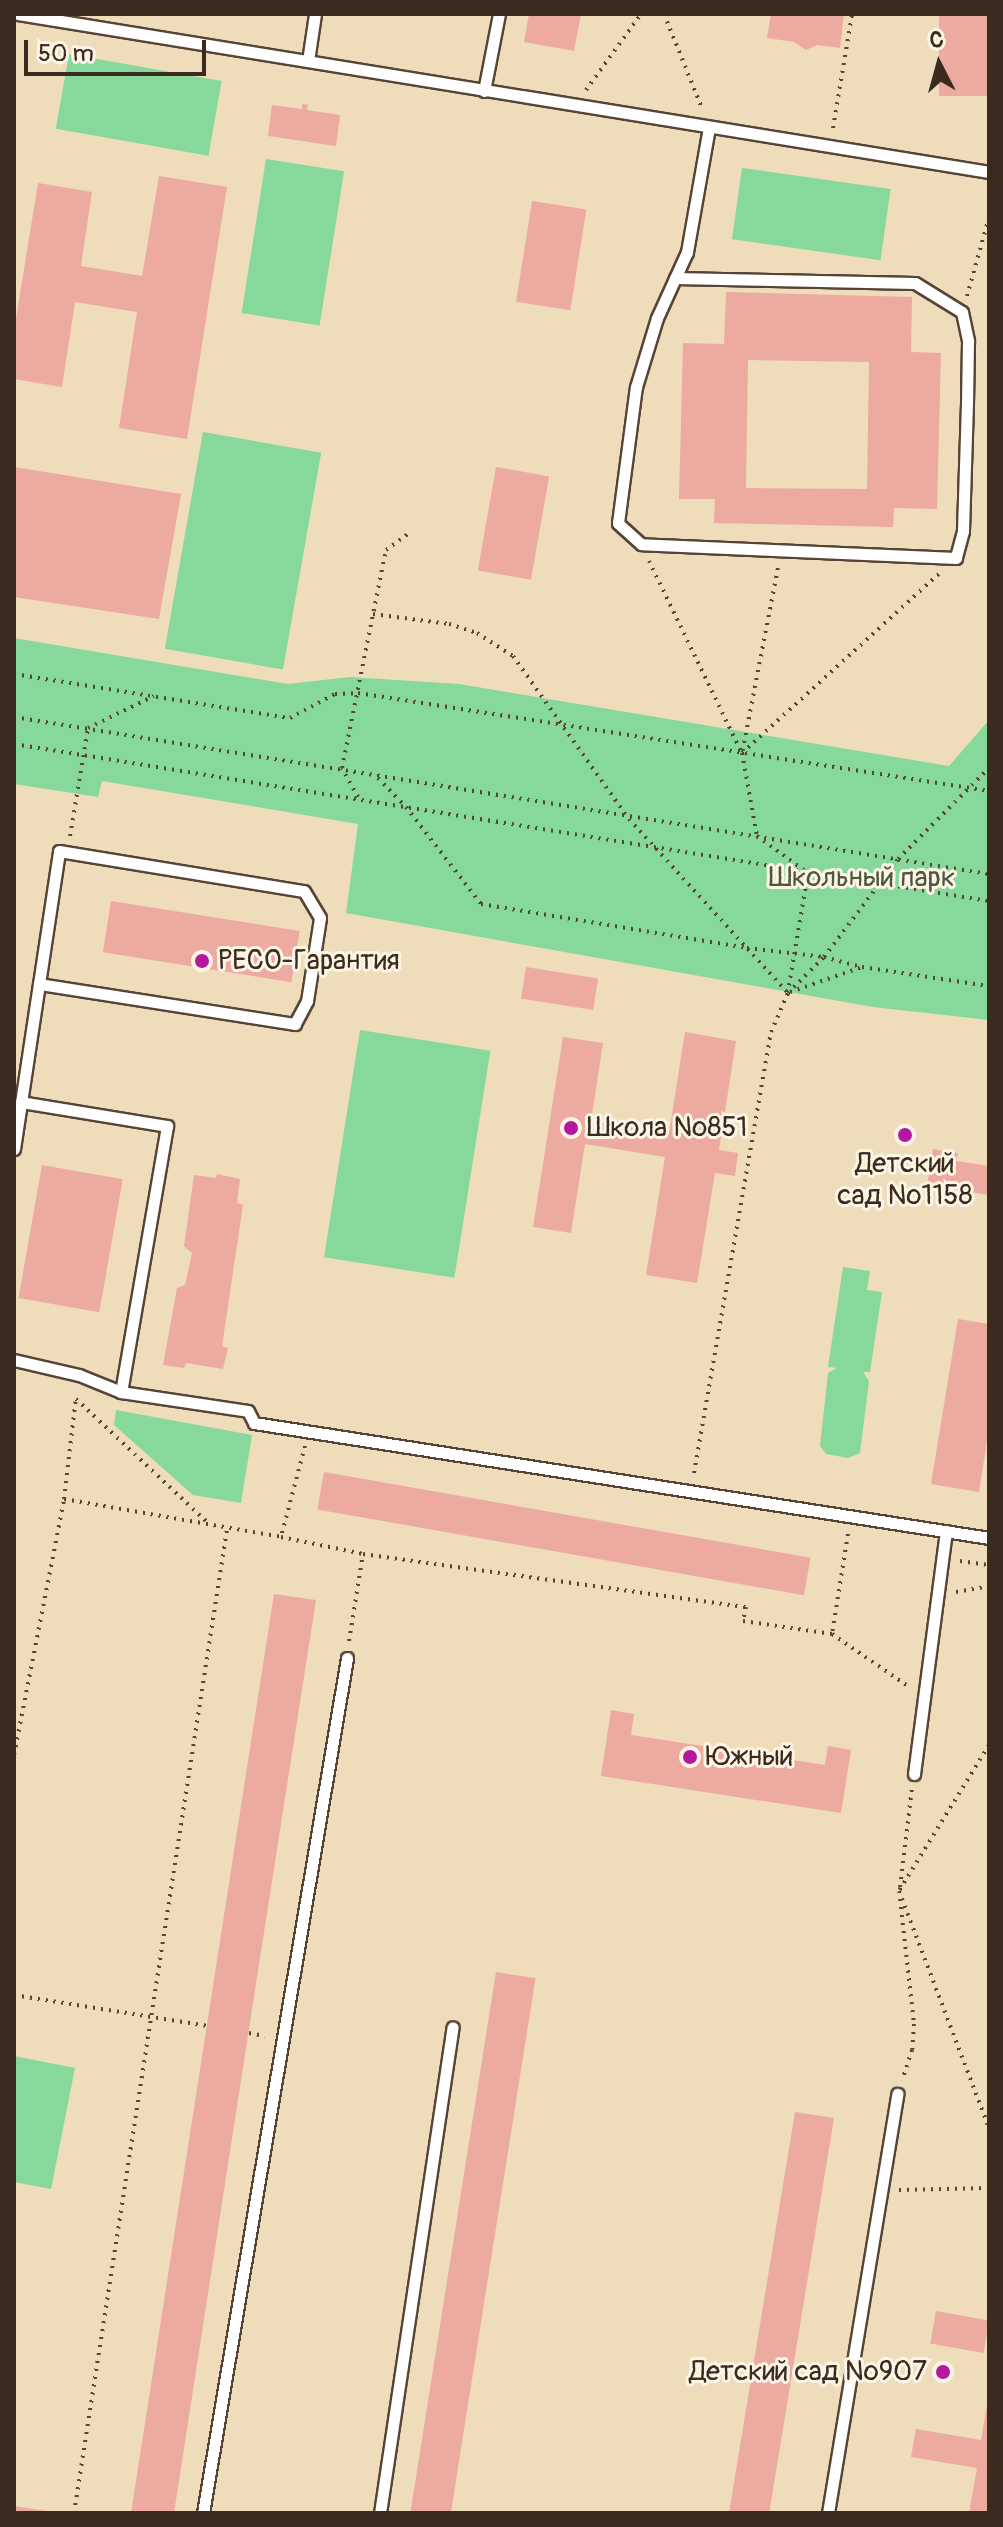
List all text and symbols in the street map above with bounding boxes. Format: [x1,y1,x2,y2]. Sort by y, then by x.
scale bar [28,24,210,74]
north arrow [899,24,979,104]
text: С [928,25,945,55]
text: 50 m [38,39,94,68]
park label: Школьный парк [769,861,955,895]
place label: РЕСО-Гарантия [218,944,400,978]
marker: РЕСО-Гарантия [193,952,211,970]
place label: Школа №851 [587,1111,747,1145]
marker: Школа №851 [562,1119,580,1137]
marker: Детский сад №1158 [896,1126,914,1144]
place label: Детский сад №1158 [837,1147,973,1213]
place label: Южный [706,1740,793,1774]
marker: Южный [681,1748,699,1766]
place label: Детский сад №907 [689,2355,927,2389]
marker: Детский сад №907 [934,2363,952,2381]

